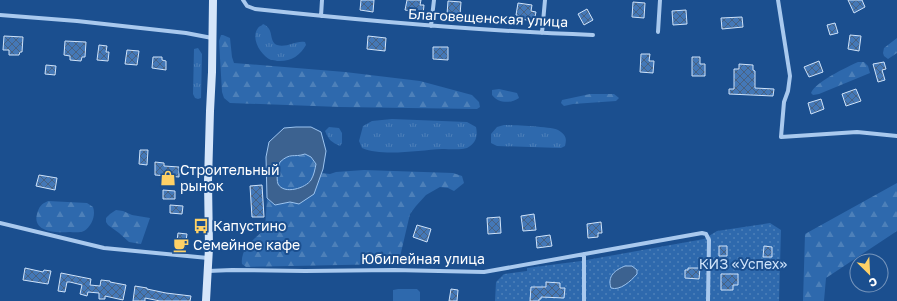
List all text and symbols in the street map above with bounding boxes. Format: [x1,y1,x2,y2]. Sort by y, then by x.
street label: Благовещенская улица [408,5,569,30]
place label: Строительный рынок [180,161,279,194]
shop icon: Строительный рынок [159,169,177,187]
bus stop icon: Капустино [192,217,210,235]
place label: Капустино [213,217,287,234]
cafe icon: Семейное кафе [172,236,190,254]
place label: Семейное кафе [193,236,300,253]
street label: Юбилейная улица [361,250,485,267]
north arrow [849,253,889,293]
park label: КИЗ «Успех» [699,255,787,272]
text: С [867,275,879,290]

